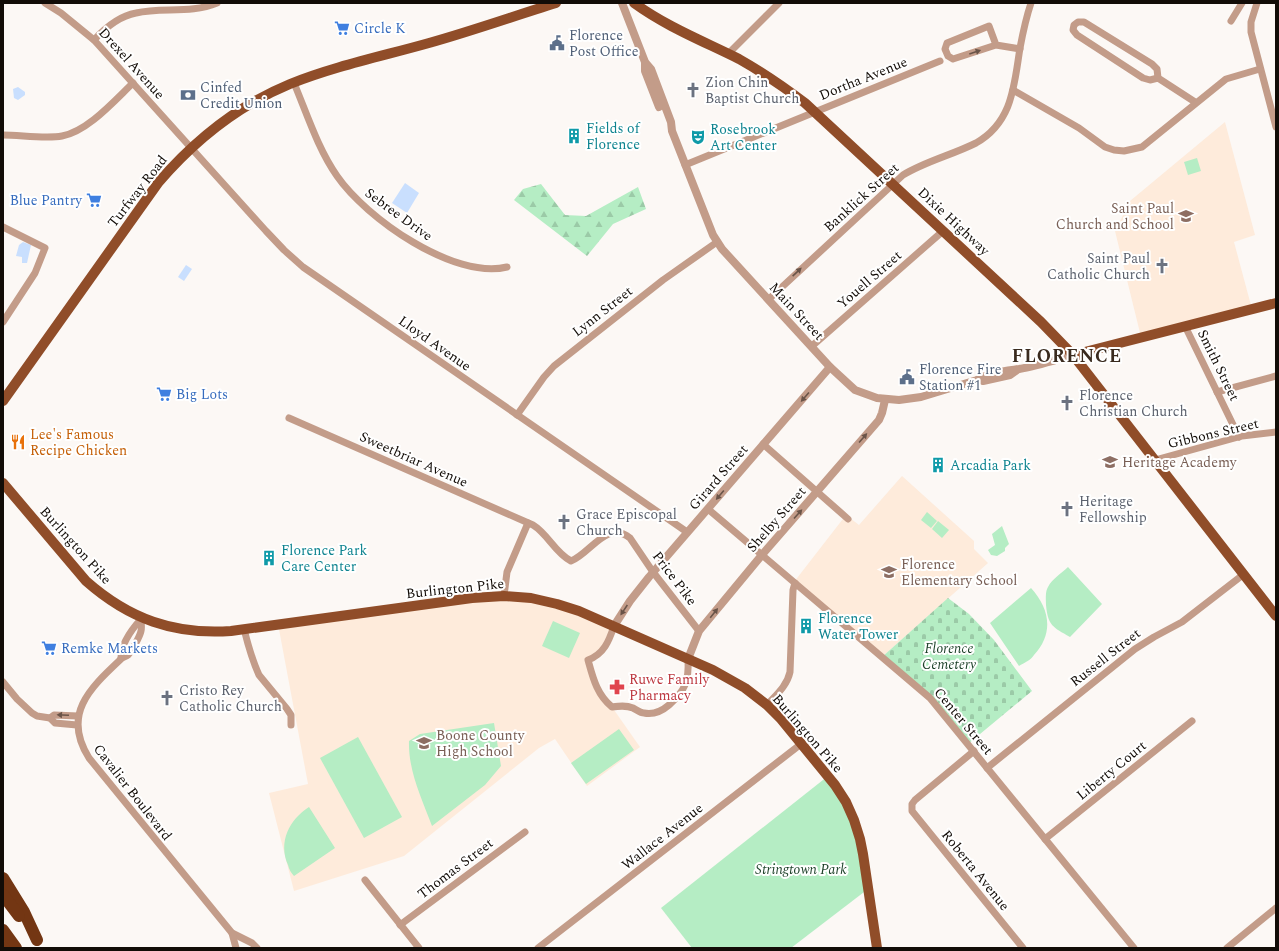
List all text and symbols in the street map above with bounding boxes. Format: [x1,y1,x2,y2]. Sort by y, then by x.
place label: Circle K [354,18,405,39]
supermarket icon: Circle K [333,19,351,37]
street label: Drexel Avenue [94,23,170,104]
place label: Florence Post Office [569,25,639,62]
public building icon: Florence Post Office [548,34,566,52]
one-way arrow [969,49,981,55]
street label: Dortha Avenue [816,51,911,106]
place label: Zion Chin Baptist Church [705,72,799,109]
place label: Cinfed Credit Union [200,77,282,114]
church icon: Zion Chin Baptist Church [684,81,702,99]
bank icon: Cinfed Credit Union [179,86,197,104]
place label: Fields of Florence [586,118,641,155]
place label: Rosebrook Art Center [710,119,777,156]
building icon: Fields of Florence [565,127,583,145]
theatre icon: Rosebrook Art Center [689,128,707,146]
street label: Turfway Road [102,151,172,232]
street label: Banklick Street [819,158,904,237]
street label: Dixie Highway [913,182,995,261]
street label: Sebree Drive [360,183,437,246]
place label: Blue Pantry [10,190,83,211]
supermarket icon: Blue Pantry [85,191,103,209]
place label: Saint Paul Church and School [1056,198,1174,235]
school or university icon: Saint Paul Church and School [1177,207,1195,225]
street label: Youell Street [832,245,906,313]
place label: Saint Paul Catholic Church [1047,248,1150,285]
church icon: Saint Paul Catholic Church [1153,257,1171,275]
one-way arrow [792,268,802,277]
street label: Main Street [764,277,829,345]
street label: Lynn Street [567,281,637,342]
street label: Lloyd Avenue [394,310,476,376]
street label: Smith Street [1192,326,1245,405]
district label: FLORENCE [1012,343,1122,370]
place label: Florence Fire Station #1 [919,359,1002,396]
public building icon: Florence Fire Station #1 [898,368,916,386]
place label: Big Lots [176,384,228,405]
supermarket icon: Big Lots [155,385,173,403]
place label: Florence Christian Church [1079,385,1188,422]
one-way arrow [800,391,809,402]
church icon: Florence Christian Church [1058,394,1076,412]
street label: Gibbons Street [1166,413,1261,454]
place label: Lee's Famous Recipe Chicken [30,424,127,461]
street label: Sweetbriar Avenue [356,426,472,493]
restaurant icon: Lee's Famous Recipe Chicken [9,433,27,451]
one-way arrow [859,433,868,443]
street label: Girard Street [684,440,753,515]
place label: Heritage Academy [1122,452,1238,473]
school or university icon: Heritage Academy [1101,453,1119,471]
place label: Arcadia Park [950,455,1031,476]
building icon: Arcadia Park [929,456,947,474]
street label: Shelby Street [742,482,811,557]
one-way arrow [715,490,724,500]
place label: Heritage Fellowship [1079,491,1147,528]
church icon: Heritage Fellowship [1058,500,1076,518]
street label: Burlington Pike [35,502,117,589]
place label: Grace Episcopal Church [576,504,677,541]
one-way arrow [793,509,802,518]
church icon: Grace Episcopal Church [555,513,573,531]
place label: Florence Park Care Center [281,540,368,577]
street label: Price Pike [647,547,702,610]
building icon: Florence Park Care Center [260,549,278,567]
place label: Florence Elementary School [901,554,1017,591]
school or university icon: Florence Elementary School [880,563,898,581]
street label: Burlington Pike [405,573,505,604]
one-way arrow [620,604,627,616]
one-way arrow [710,608,719,618]
place label: Florence Water Tower [818,608,899,645]
building icon: Florence Water Tower [797,617,815,635]
street label: Russell Street [1066,623,1145,692]
place label: Remke Markets [61,638,158,659]
park label: Florence Cemetery [922,638,977,675]
supermarket icon: Remke Markets [40,639,58,657]
place label: Ruwe Family Pharmacy [629,669,711,706]
pharmacy icon: Ruwe Family Pharmacy [608,678,626,696]
place label: Cristo Rey Catholic Church [179,680,282,717]
street label: Center Street [929,683,998,760]
church icon: Cristo Rey Catholic Church [158,689,176,707]
street label: Burlington Pike [767,689,848,778]
one-way arrow [57,712,69,719]
place label: Boone County High School [436,725,526,762]
school or university icon: Boone County High School [415,734,433,752]
street label: Liberty Court [1072,736,1151,805]
street label: Cavalier Boulevard [88,740,177,845]
street label: Wallace Avenue [617,798,708,875]
street label: Roberta Avenue [936,825,1015,915]
street label: Thomas Street [413,833,498,904]
park label: Stringtown Park [755,859,847,880]

